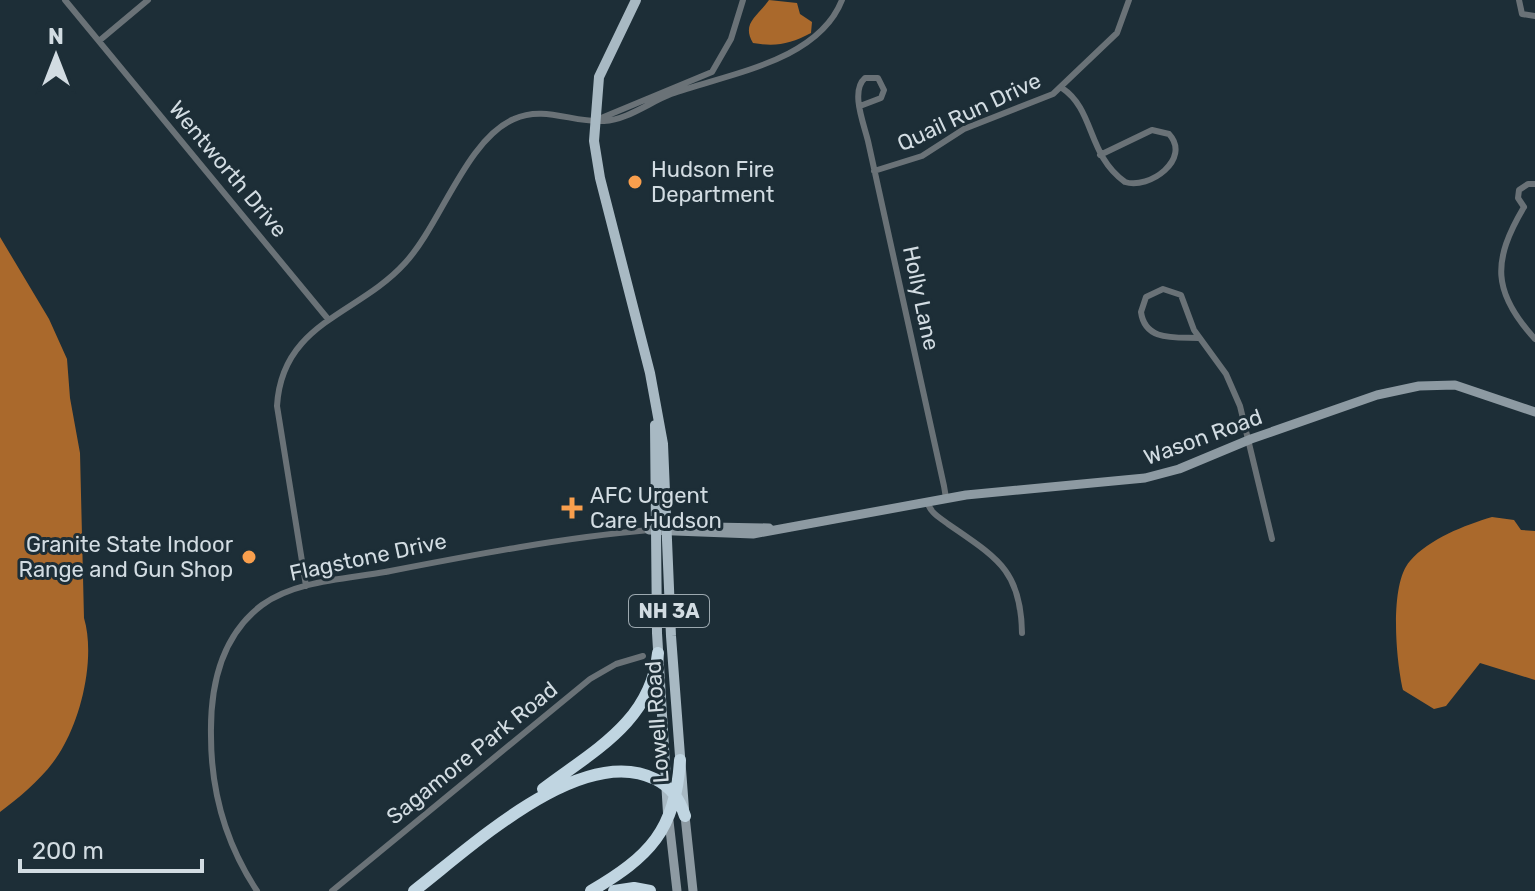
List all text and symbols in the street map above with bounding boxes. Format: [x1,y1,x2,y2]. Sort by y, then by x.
north arrow [16,16,96,96]
text: N [48,23,64,50]
street label: Quail Run Drive [893,67,1045,157]
street label: Wentworth Drive [163,95,293,243]
place label: Hudson Fire Department [651,156,775,208]
marker: Hudson Fire Department [626,173,644,191]
street label: Holly Lane [897,243,945,353]
street label: Wason Road [1140,403,1266,471]
place label: AFC Urgent Care Hudson [590,482,722,534]
marker: AFC Urgent Care Hudson [561,497,583,519]
street label: Flagstone Drive [287,527,449,587]
place label: Granite State Indoor Range and Gun Shop [19,531,234,583]
marker: Granite State Indoor Range and Gun Shop [240,548,258,566]
road number: NH 3A [629,595,709,627]
street label: Lowell Road [639,660,675,784]
street label: Sagamore Park Road [381,676,563,830]
scale bar [20,823,202,873]
text: 200 m [32,837,104,865]

